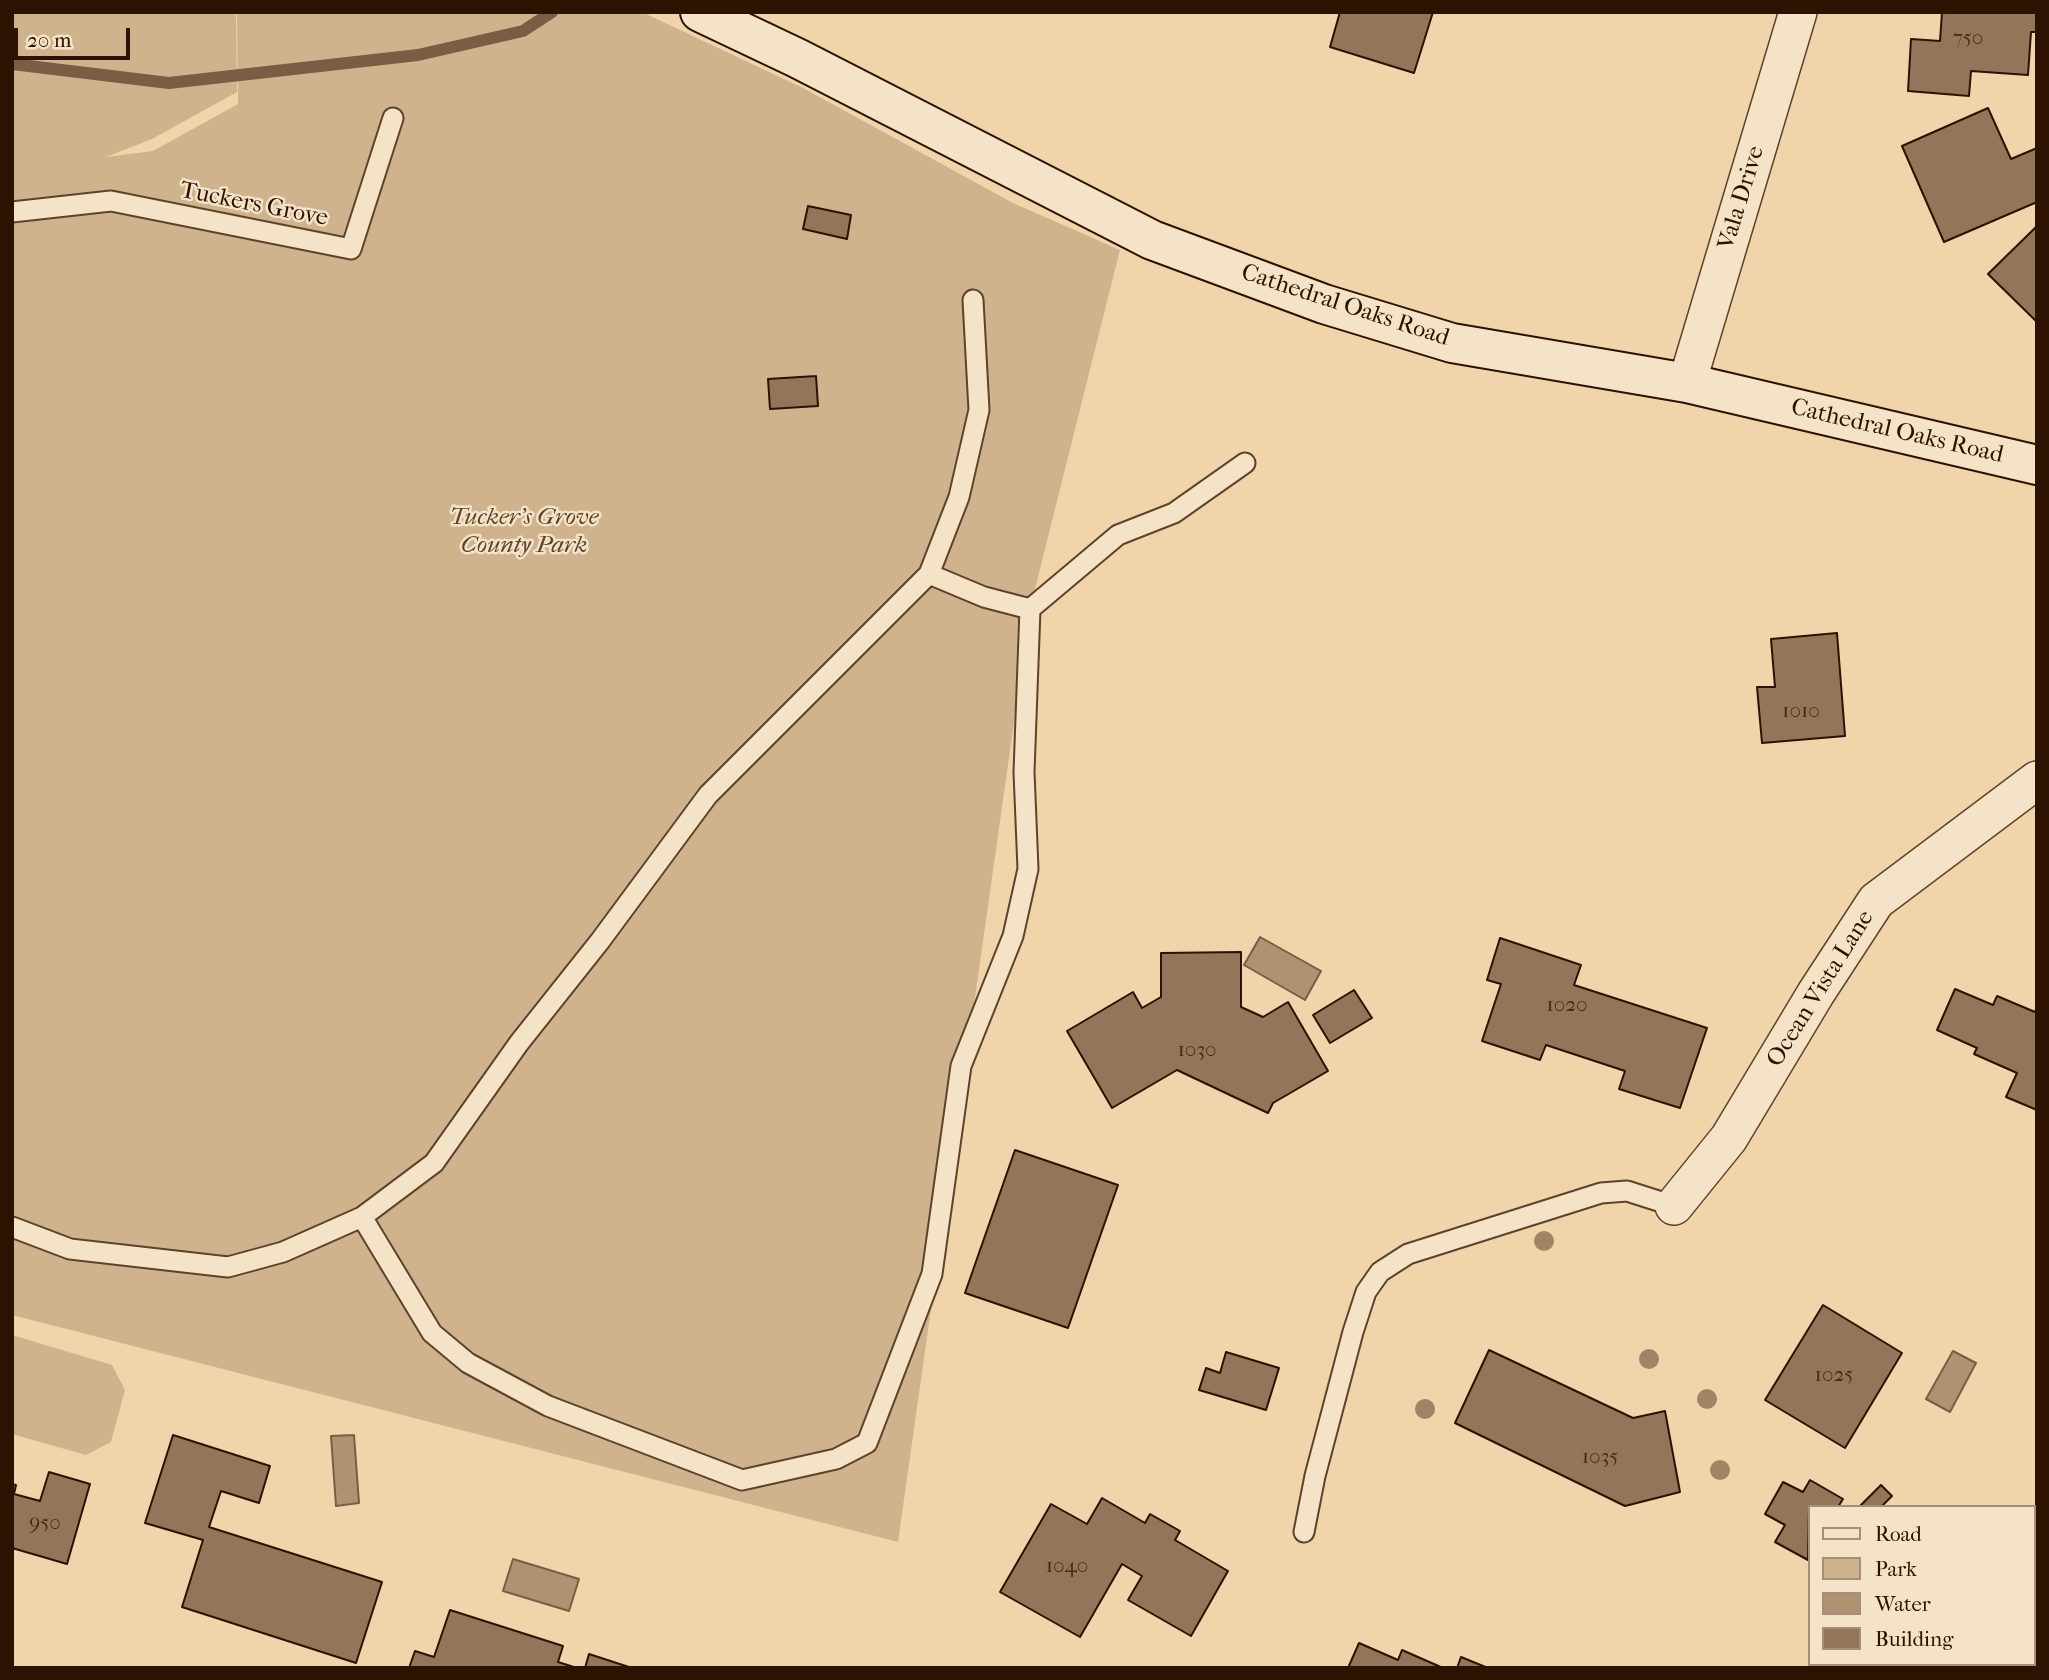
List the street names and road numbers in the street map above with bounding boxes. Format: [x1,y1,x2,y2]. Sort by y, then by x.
street label: Vala Drive [1713,143,1771,253]
street label: Tuckers Grove [178,177,330,233]
street label: Cathedral Oaks Road [1237,259,1453,353]
street label: Cathedral Oaks Road [1788,394,2006,470]
street label: Ocean Vista Lane [1761,905,1881,1073]

